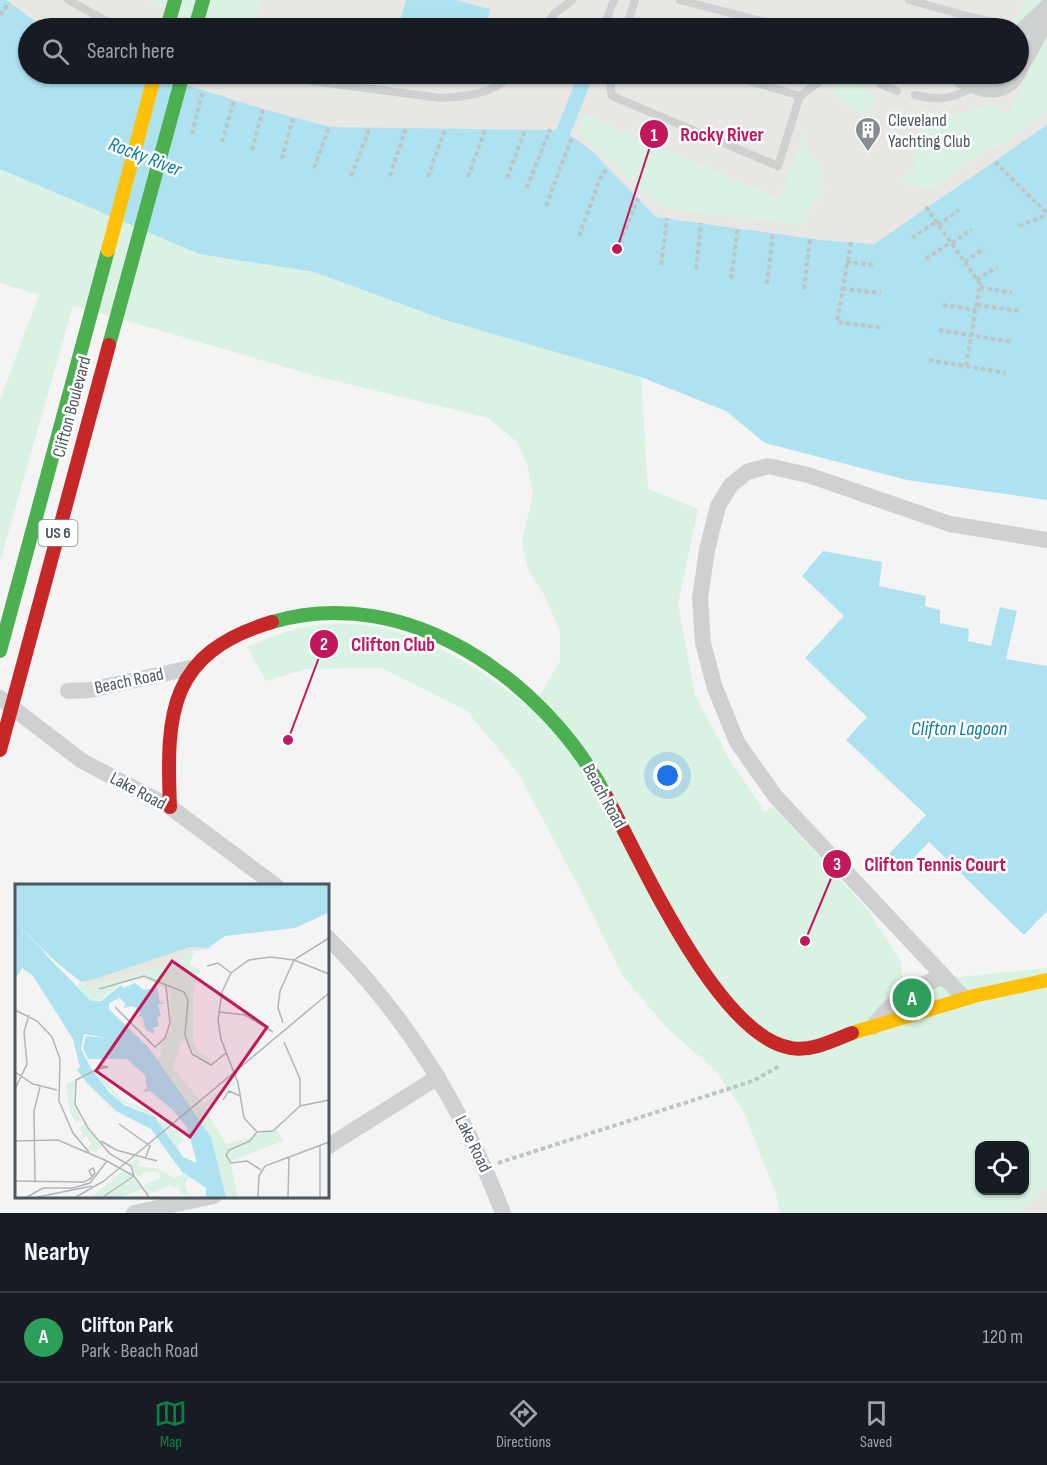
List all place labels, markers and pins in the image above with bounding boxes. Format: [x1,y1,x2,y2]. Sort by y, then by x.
place label: Cleveland Yachting Club [888,110,970,152]
callout: Rocky River [639,115,776,153]
building icon: Cleveland Yachting Club [853,115,883,153]
callout: Clifton Club [309,625,447,663]
callout: Clifton Tennis Court [822,845,1018,883]
pin: A [892,976,932,1020]

